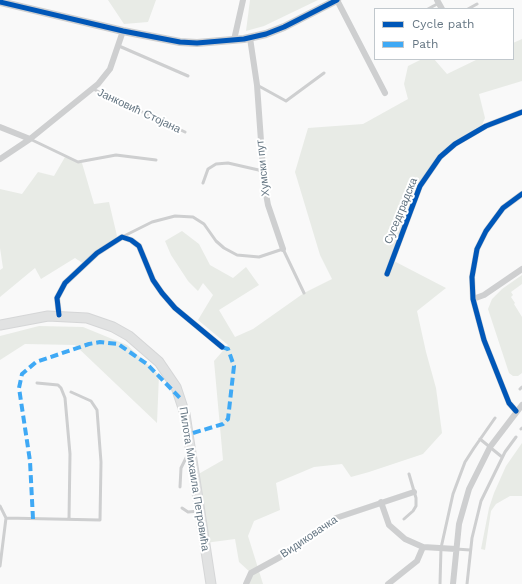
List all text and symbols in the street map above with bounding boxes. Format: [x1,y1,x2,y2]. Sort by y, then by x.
legend [374,8,514,60]
text: Cycle path [412,17,474,31]
text: Path [412,37,438,51]
street label: Јанковић Стојана [95,86,183,136]
street label: Хумски пут [253,139,273,197]
street label: Суседградска [382,176,420,246]
street label: Пилота Михаила Петровића [176,406,212,552]
street label: Видиковачка [278,513,340,561]

